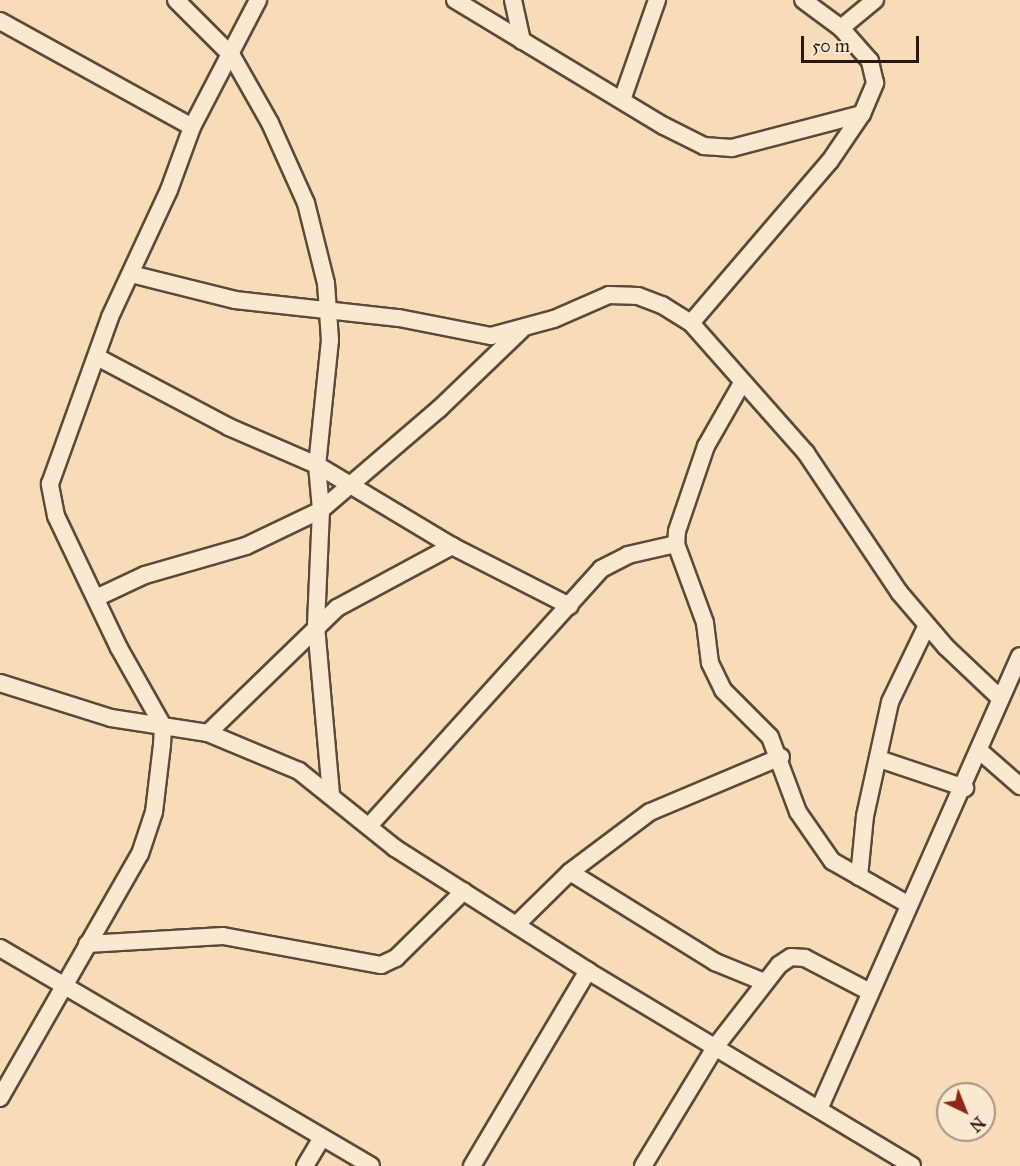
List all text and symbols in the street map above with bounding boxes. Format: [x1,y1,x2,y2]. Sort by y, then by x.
scale bar [804,24,922,62]
text: 50 m [812,35,850,57]
north arrow [936,1082,996,1142]
text: N [966,1112,989,1136]

